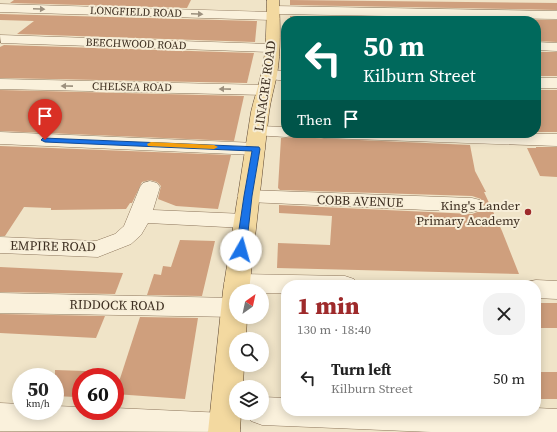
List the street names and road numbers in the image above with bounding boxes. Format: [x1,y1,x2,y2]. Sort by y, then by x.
street label: LONGFIELD ROAD [90,3,182,21]
street label: BEECHWOOD ROAD [85,35,187,53]
street label: LINACRE ROAD [250,39,280,133]
street label: CHELSEA ROAD [92,79,172,95]
street label: COBB AVENUE [317,191,404,211]
street label: EMPIRE ROAD [10,237,96,255]
street label: RIDDOCK ROAD [69,296,165,314]

